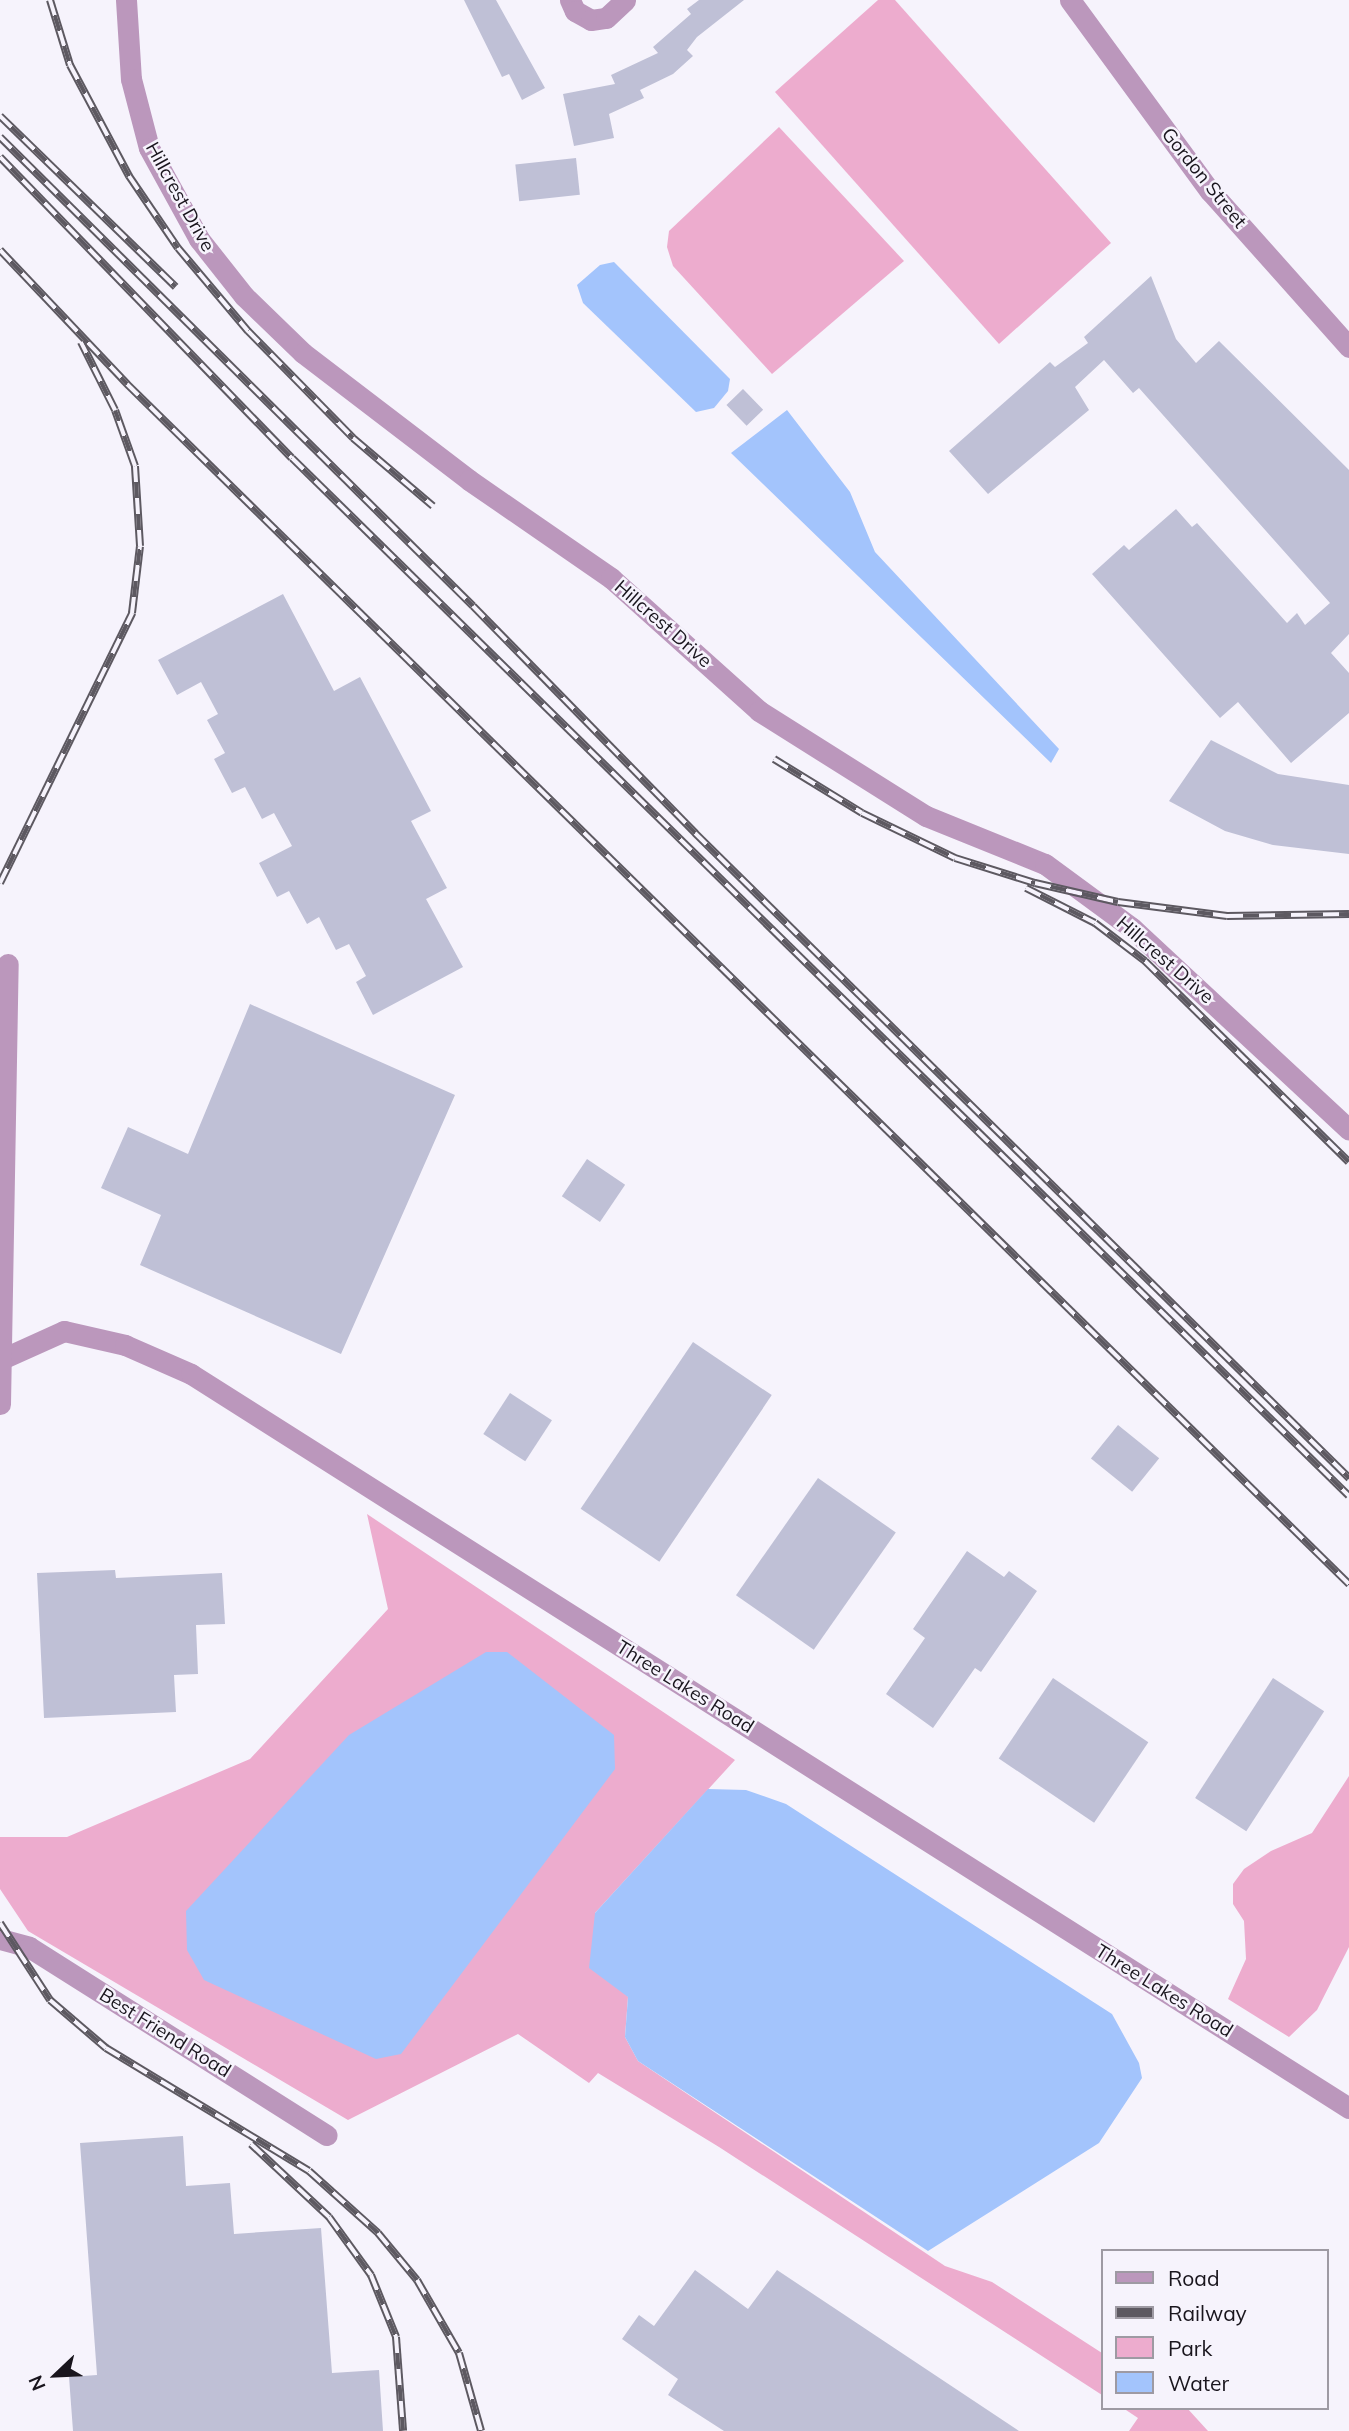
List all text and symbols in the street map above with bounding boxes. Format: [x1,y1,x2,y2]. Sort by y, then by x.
street label: Gordon Street [1157,123,1251,233]
street label: Hillcrest Drive [141,138,219,256]
street label: Hillcrest Drive [610,576,716,672]
street label: Hillcrest Drive [1112,912,1218,1008]
street label: Three Lakes Road [612,1636,758,1738]
street label: Three Lakes Road [1091,1940,1237,2042]
street label: Best Friend Road [95,1983,235,2083]
legend [1100,2249,1328,2410]
text: Road [1168,2265,1219,2291]
text: Railway [1168,2300,1247,2326]
text: Park [1168,2335,1212,2361]
north arrow [21,2340,91,2410]
text: Water [1168,2370,1229,2396]
text: N [23,2372,51,2395]

